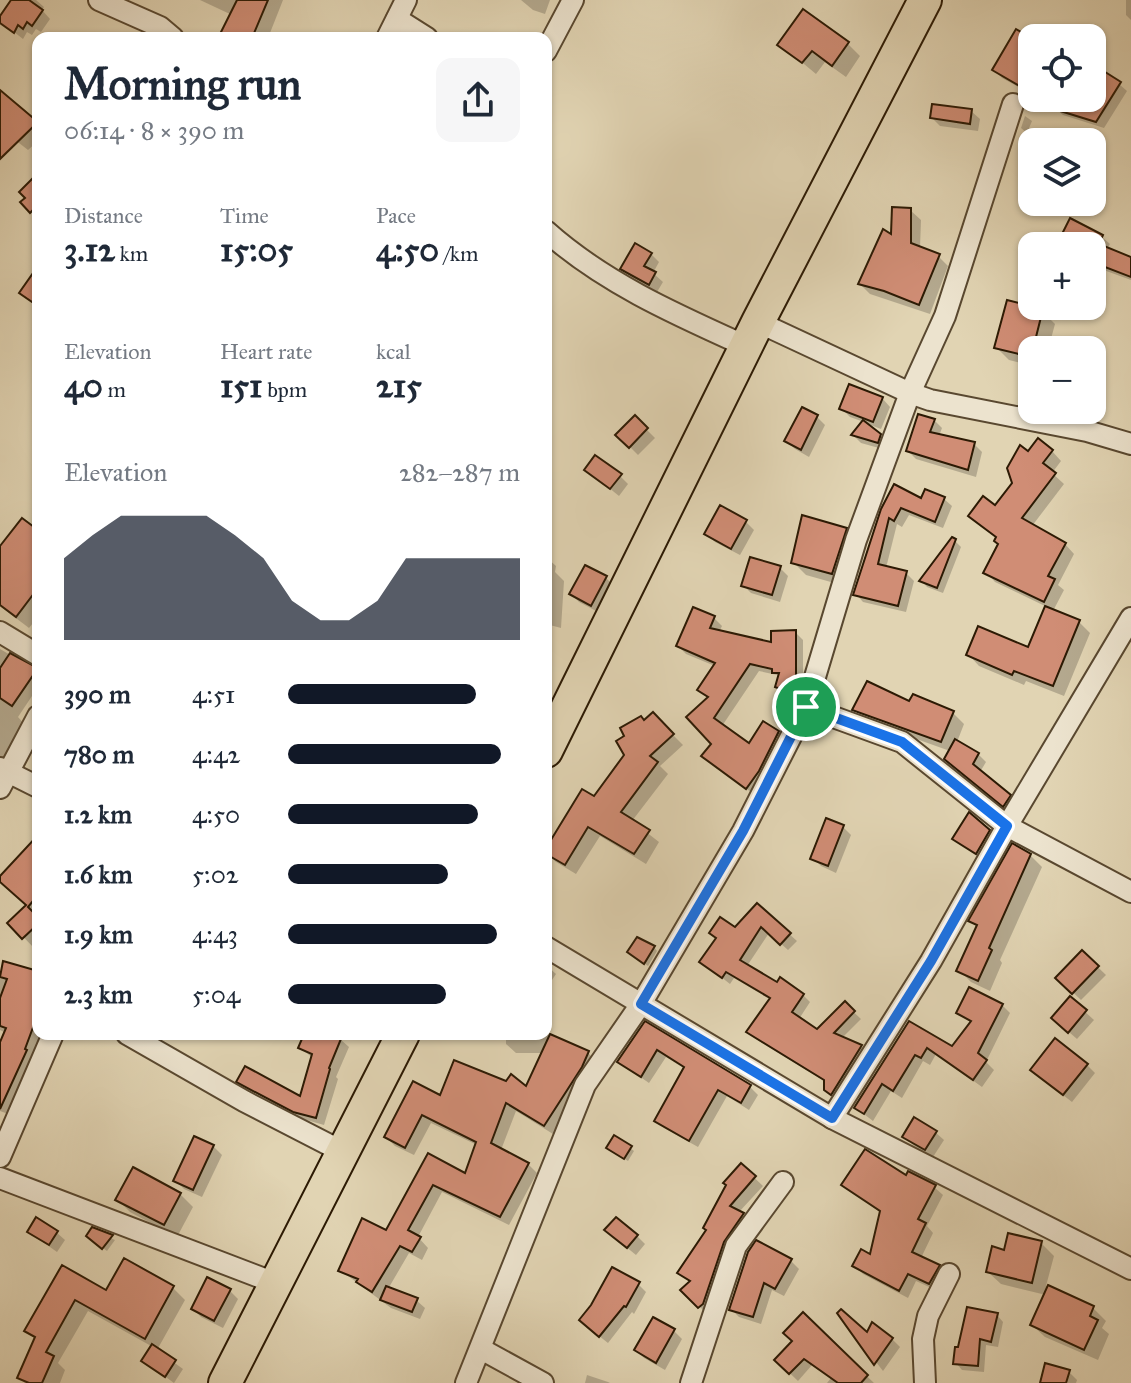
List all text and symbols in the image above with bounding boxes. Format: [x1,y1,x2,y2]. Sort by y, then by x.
map controls [1018,24,1106,424]
button: locate [1018,24,1106,112]
text: Morning run [64,57,301,111]
button: share [436,58,520,142]
text: 06:14 · 8 × 390 m [64,114,244,146]
button: layers [1018,128,1106,216]
text: Distance [64,202,143,229]
text: Time [220,202,269,229]
text: Pace [376,202,416,229]
text: 3.12 [64,229,115,270]
text: 15:05 [220,229,293,270]
text: 4:50 [376,229,439,270]
button: + [1018,232,1106,320]
text: km [115,240,148,267]
text: /km [439,240,478,267]
button: − [1018,336,1106,424]
text: Elevation [64,338,151,365]
text: Heart rate [220,338,313,365]
text: kcal [376,338,411,365]
text: 40 [64,365,103,406]
text: 151 [220,365,262,406]
text: 215 [376,365,422,406]
text: m [103,376,126,403]
text: bpm [262,376,307,403]
text: Elevation [64,456,167,488]
text: 282–287 m [399,456,520,488]
pin [772,673,840,741]
text: 390 m [64,678,131,710]
text: 4:51 [192,678,235,710]
icon: arrive [784,685,828,729]
text: 780 m [64,738,134,770]
text: 4:42 [192,738,240,770]
text: 1.2 km [64,798,132,830]
text: 4:50 [192,798,240,830]
text: 1.6 km [64,858,133,890]
text: 5:02 [192,858,239,890]
text: 1.9 km [64,918,133,950]
text: 4:43 [192,918,238,950]
text: 2.3 km [64,978,133,1010]
text: 5:04 [192,978,240,1010]

